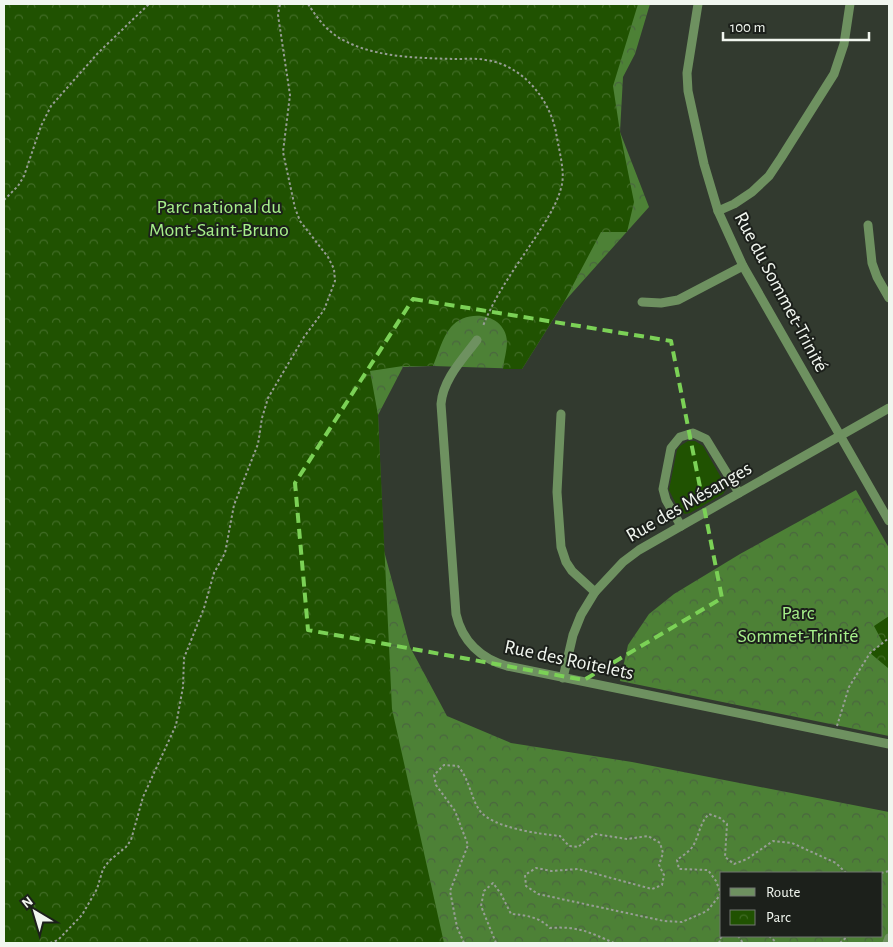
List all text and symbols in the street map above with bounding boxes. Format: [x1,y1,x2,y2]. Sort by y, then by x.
scale bar [723,10,869,42]
text: 100 m [730,20,765,35]
park label: Parc national du Mont-Saint-Bruno [149,197,289,240]
street label: Rue du Sommet-Trinité [730,209,832,375]
street label: Rue des Mésanges [623,458,755,546]
park label: Parc Sommet-Trinité [738,603,858,646]
street label: Rue des Roitelets [502,636,636,684]
legend [720,872,883,937]
text: Route [766,885,800,900]
north arrow [10,887,60,937]
text: N [19,894,36,911]
text: Parc [766,910,791,925]

